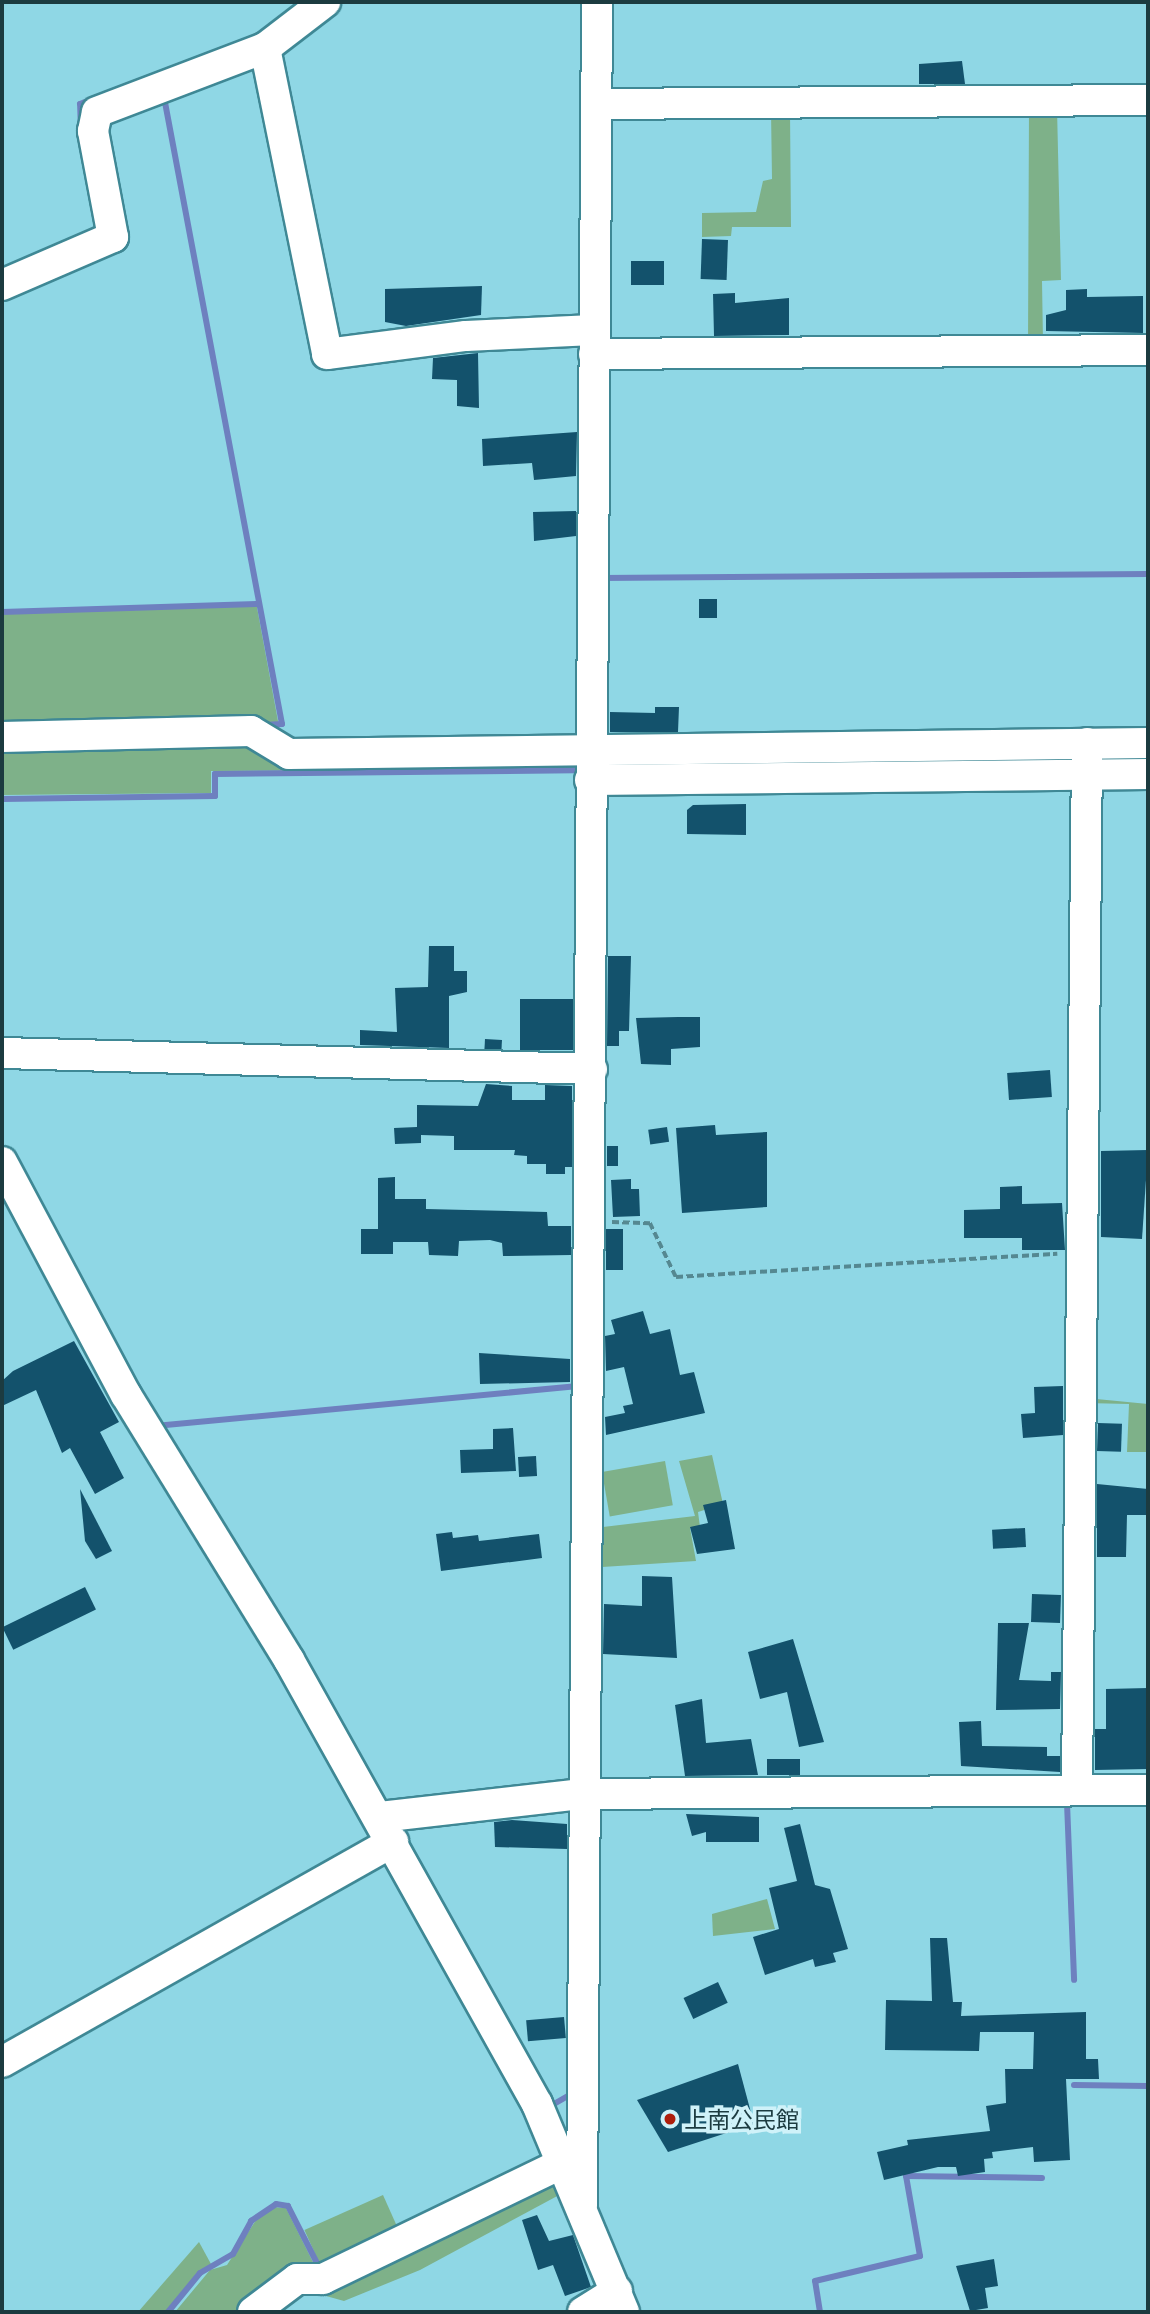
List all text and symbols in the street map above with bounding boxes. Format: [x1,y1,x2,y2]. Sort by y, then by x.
place label: 上南公民館 [684,2105,799,2133]
marker: 上南公民館 [662,2111,678,2127]

